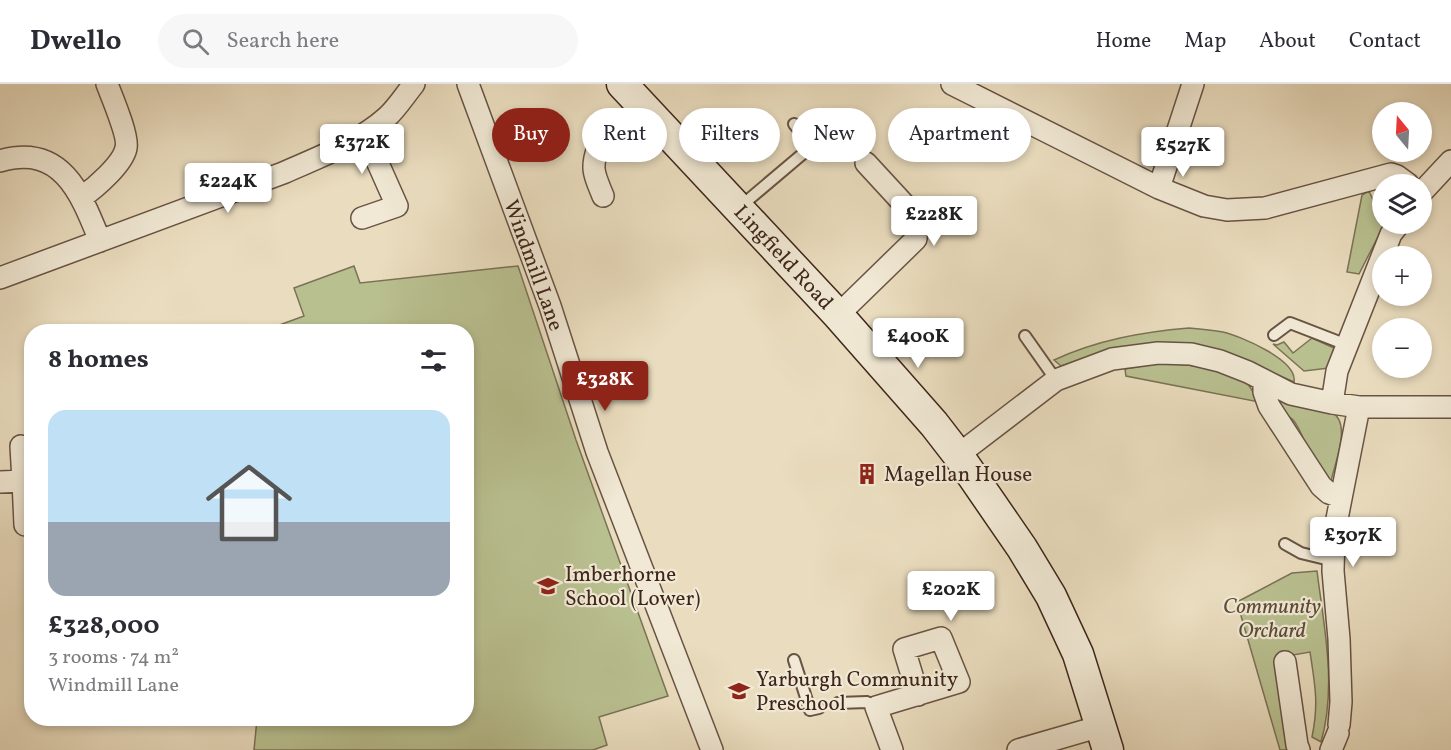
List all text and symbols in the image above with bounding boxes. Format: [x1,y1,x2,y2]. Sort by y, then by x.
search box [158,14,578,68]
text: Dwello [30,22,122,61]
icon: search [179,25,212,58]
text: Search here [227,26,339,57]
text: Home [1096,27,1151,56]
text: Map [1184,27,1226,56]
text: About [1259,27,1316,56]
text: Contact [1349,27,1421,56]
north arrow [1372,102,1432,162]
map controls [1372,102,1432,378]
chip: Buy [492,108,570,162]
chip: Rent [582,108,667,162]
chip: Filters [679,108,780,162]
chip: New [792,108,876,162]
chip: Apartment [888,108,1031,162]
pin: £372K [320,124,404,175]
pin: £527K [1141,127,1225,178]
text: £372K [334,129,390,157]
text: £527K [1155,132,1211,160]
pin: £224K [186,163,270,214]
text: £224K [199,168,257,196]
button: layers [1372,174,1432,234]
street label: Windmill Lane [495,196,570,335]
pin: £228K [892,196,976,247]
street label: Lingfield Road [727,199,839,317]
text: £228K [905,201,963,229]
button: + [1372,246,1432,306]
pin: £400K [876,318,960,369]
button: − [1372,318,1432,378]
text: £400K [887,323,949,351]
text: 8 homes [48,342,149,378]
icon: filters [417,344,450,377]
pin: £328K [563,361,647,412]
text: £328K [576,366,634,394]
icon: home [195,449,303,557]
place label: Magellan House [884,461,1032,490]
building icon: Magellan House [855,462,879,486]
pin: £307K [1311,517,1395,568]
text: £307K [1324,522,1382,550]
place label: Imberhorne School (Lower) [565,561,700,614]
pin: £202K [909,571,993,622]
school or university icon: Imberhorne School (Lower) [536,574,560,598]
text: £202K [921,576,981,604]
park label: Community Orchard [1223,593,1322,646]
text: £328,000 [48,608,160,644]
text: 3 rooms · 74 m² [48,644,179,672]
place label: Yarburgh Community Preschool [756,666,959,719]
text: Windmill Lane [48,672,179,700]
school or university icon: Yarburgh Community Preschool [727,679,751,703]

